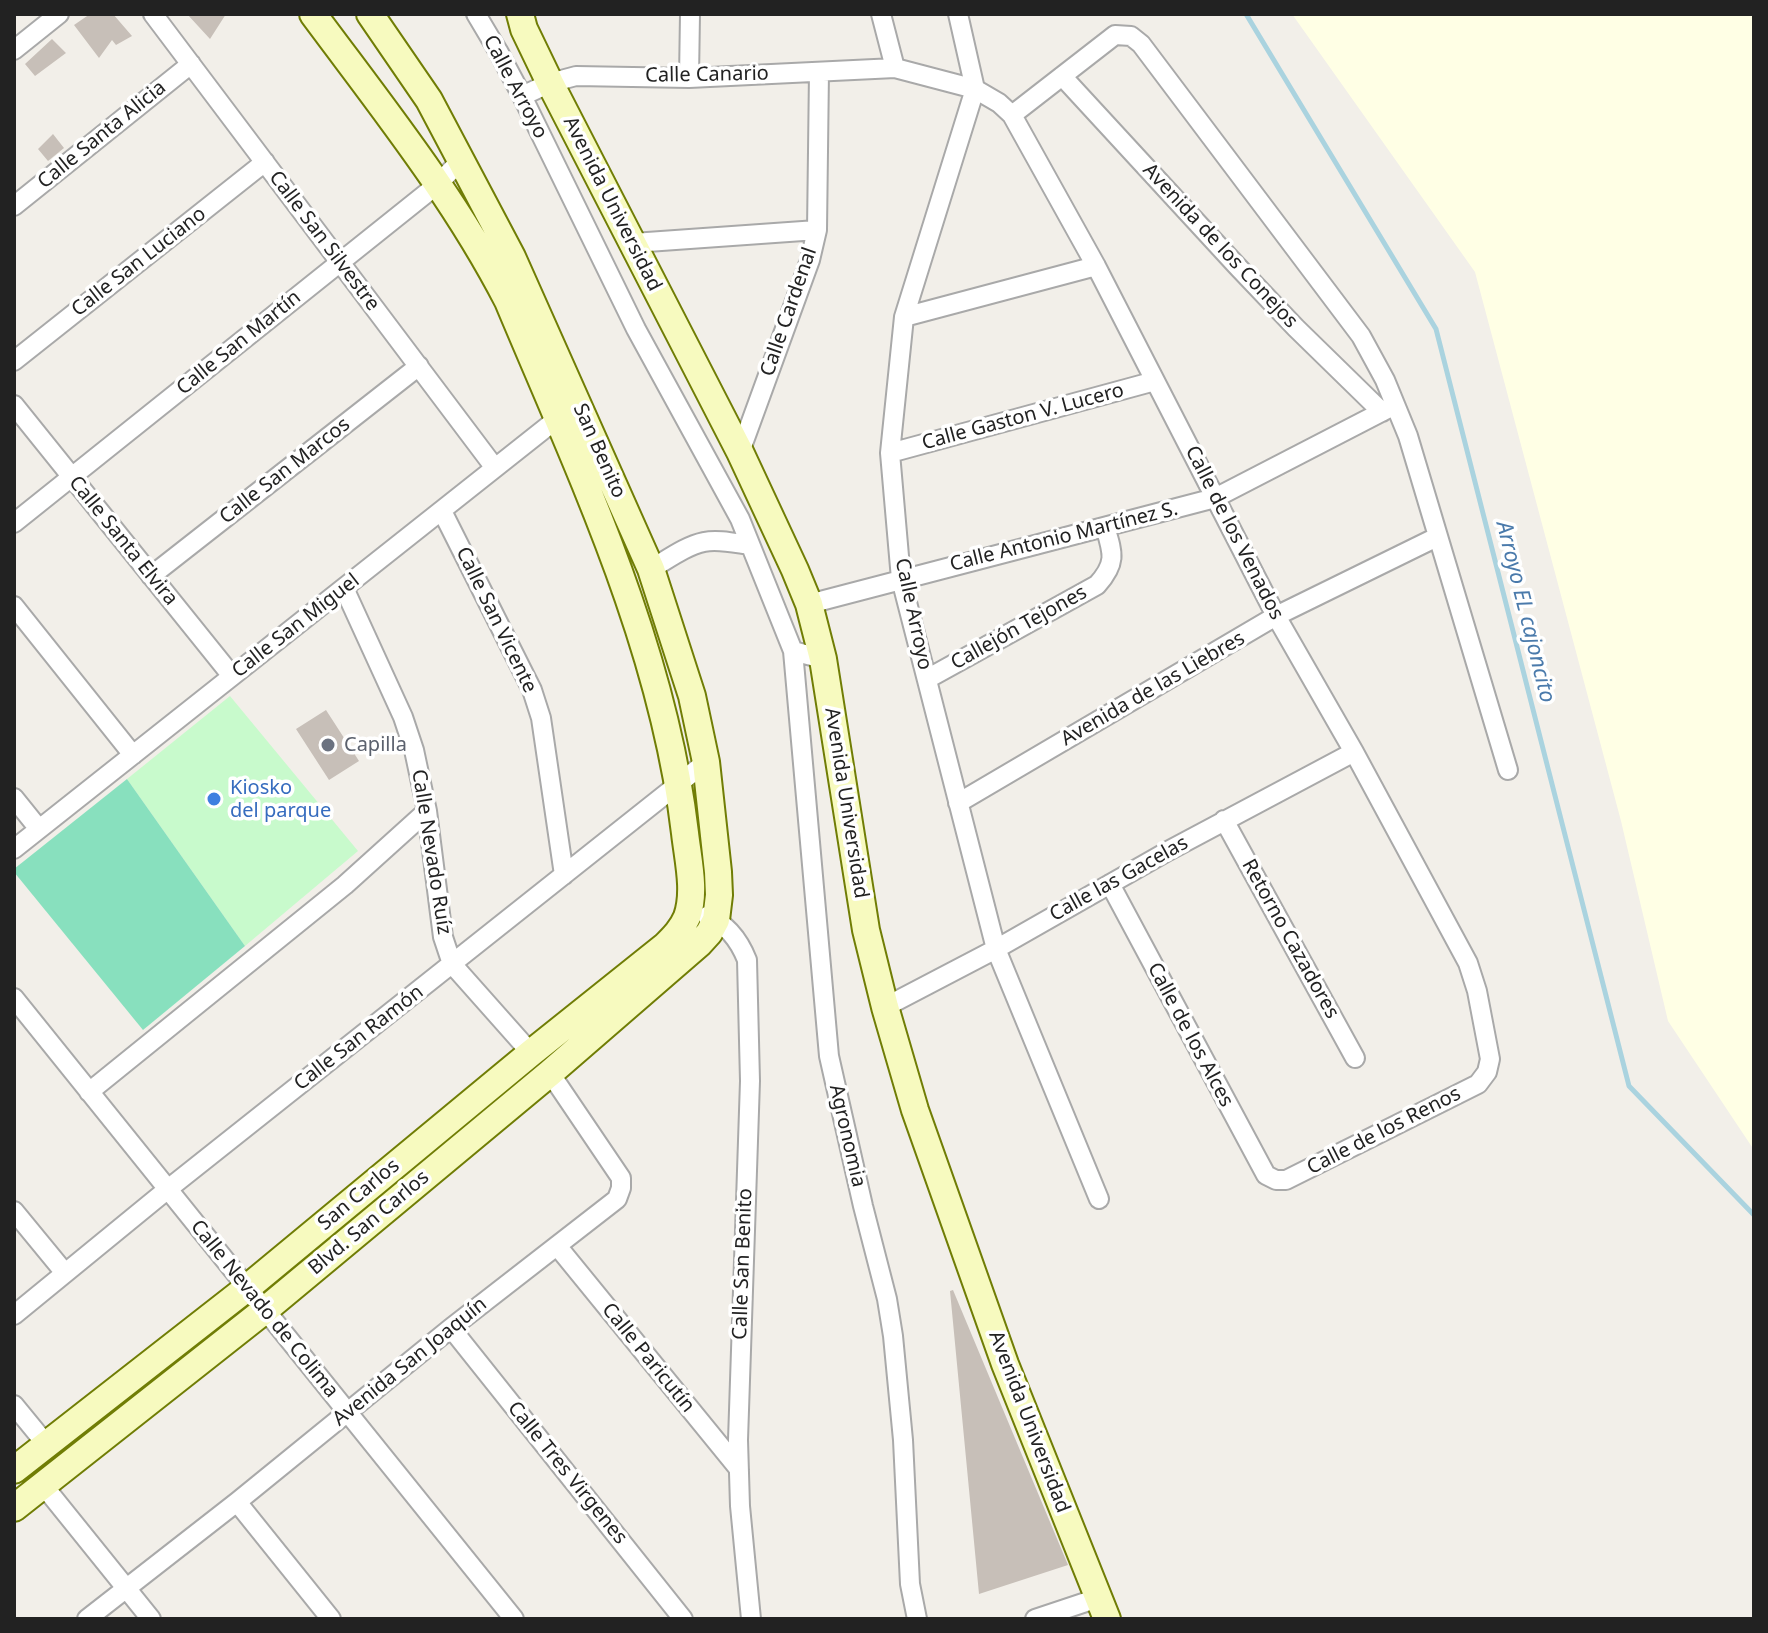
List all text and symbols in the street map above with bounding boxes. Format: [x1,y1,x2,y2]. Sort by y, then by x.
street label: Calle Arroyo [478,31,552,143]
street label: Calle Canario [645,62,769,88]
street label: Calle Santa Alicia [33,76,171,194]
street label: Avenida Universidad [558,113,666,295]
street label: Avenida de los Conejos [1137,159,1303,333]
street label: Calle San Silvestre [264,166,384,316]
street label: Calle San Luciano [67,202,211,322]
street label: Calle Cardenal [756,244,822,380]
street label: Calle San Martín [172,286,306,400]
street label: Calle Gaston V. Lucero [919,378,1127,456]
street label: San Benito [568,400,630,502]
street label: Calle San Marcos [215,413,355,529]
street label: Calle de los Venados [1180,442,1288,624]
street label: Calle Santa Elvira [63,471,183,611]
street label: Calle Antonio Martínez S. [947,497,1181,577]
water label: Arroyo EL cajoncito [1490,519,1560,705]
street label: Calle San Vicente [450,543,542,697]
street label: Calle Arroyo [889,556,937,672]
street label: Calle San Miguel [228,569,364,683]
street label: Callejón Tejones [947,581,1091,675]
street label: Avenida de las Liebres [1057,627,1249,751]
street label: Avenida Universidad [819,706,873,900]
place label: Capilla [344,733,407,757]
marker: Capilla [319,736,337,754]
street label: Calle Nevado Ruíz [406,768,456,936]
place label: Kiosko del parque [230,776,331,823]
marker: Kiosko del parque [205,790,223,808]
street label: Calle las Gacelas [1046,831,1192,927]
street label: Retorno Cazadores [1236,855,1344,1023]
street label: Calle de los Alces [1142,959,1238,1111]
street label: Calle San Ramón [290,980,428,1096]
street label: Agronomia [824,1082,870,1190]
street label: Calle de los Renos [1303,1082,1465,1180]
street label: San Carlos [313,1154,405,1236]
street label: Blvd. San Carlos [304,1166,434,1280]
street label: Calle San Benito [728,1188,758,1340]
street label: Calle Nevado de Colima [185,1215,343,1403]
street label: Avenida San Joaquín [328,1293,492,1431]
street label: Calle Paricutín [596,1298,700,1418]
street label: Avenida Universidad [983,1328,1075,1516]
street label: Calle Tres Virgenes [502,1397,632,1549]

